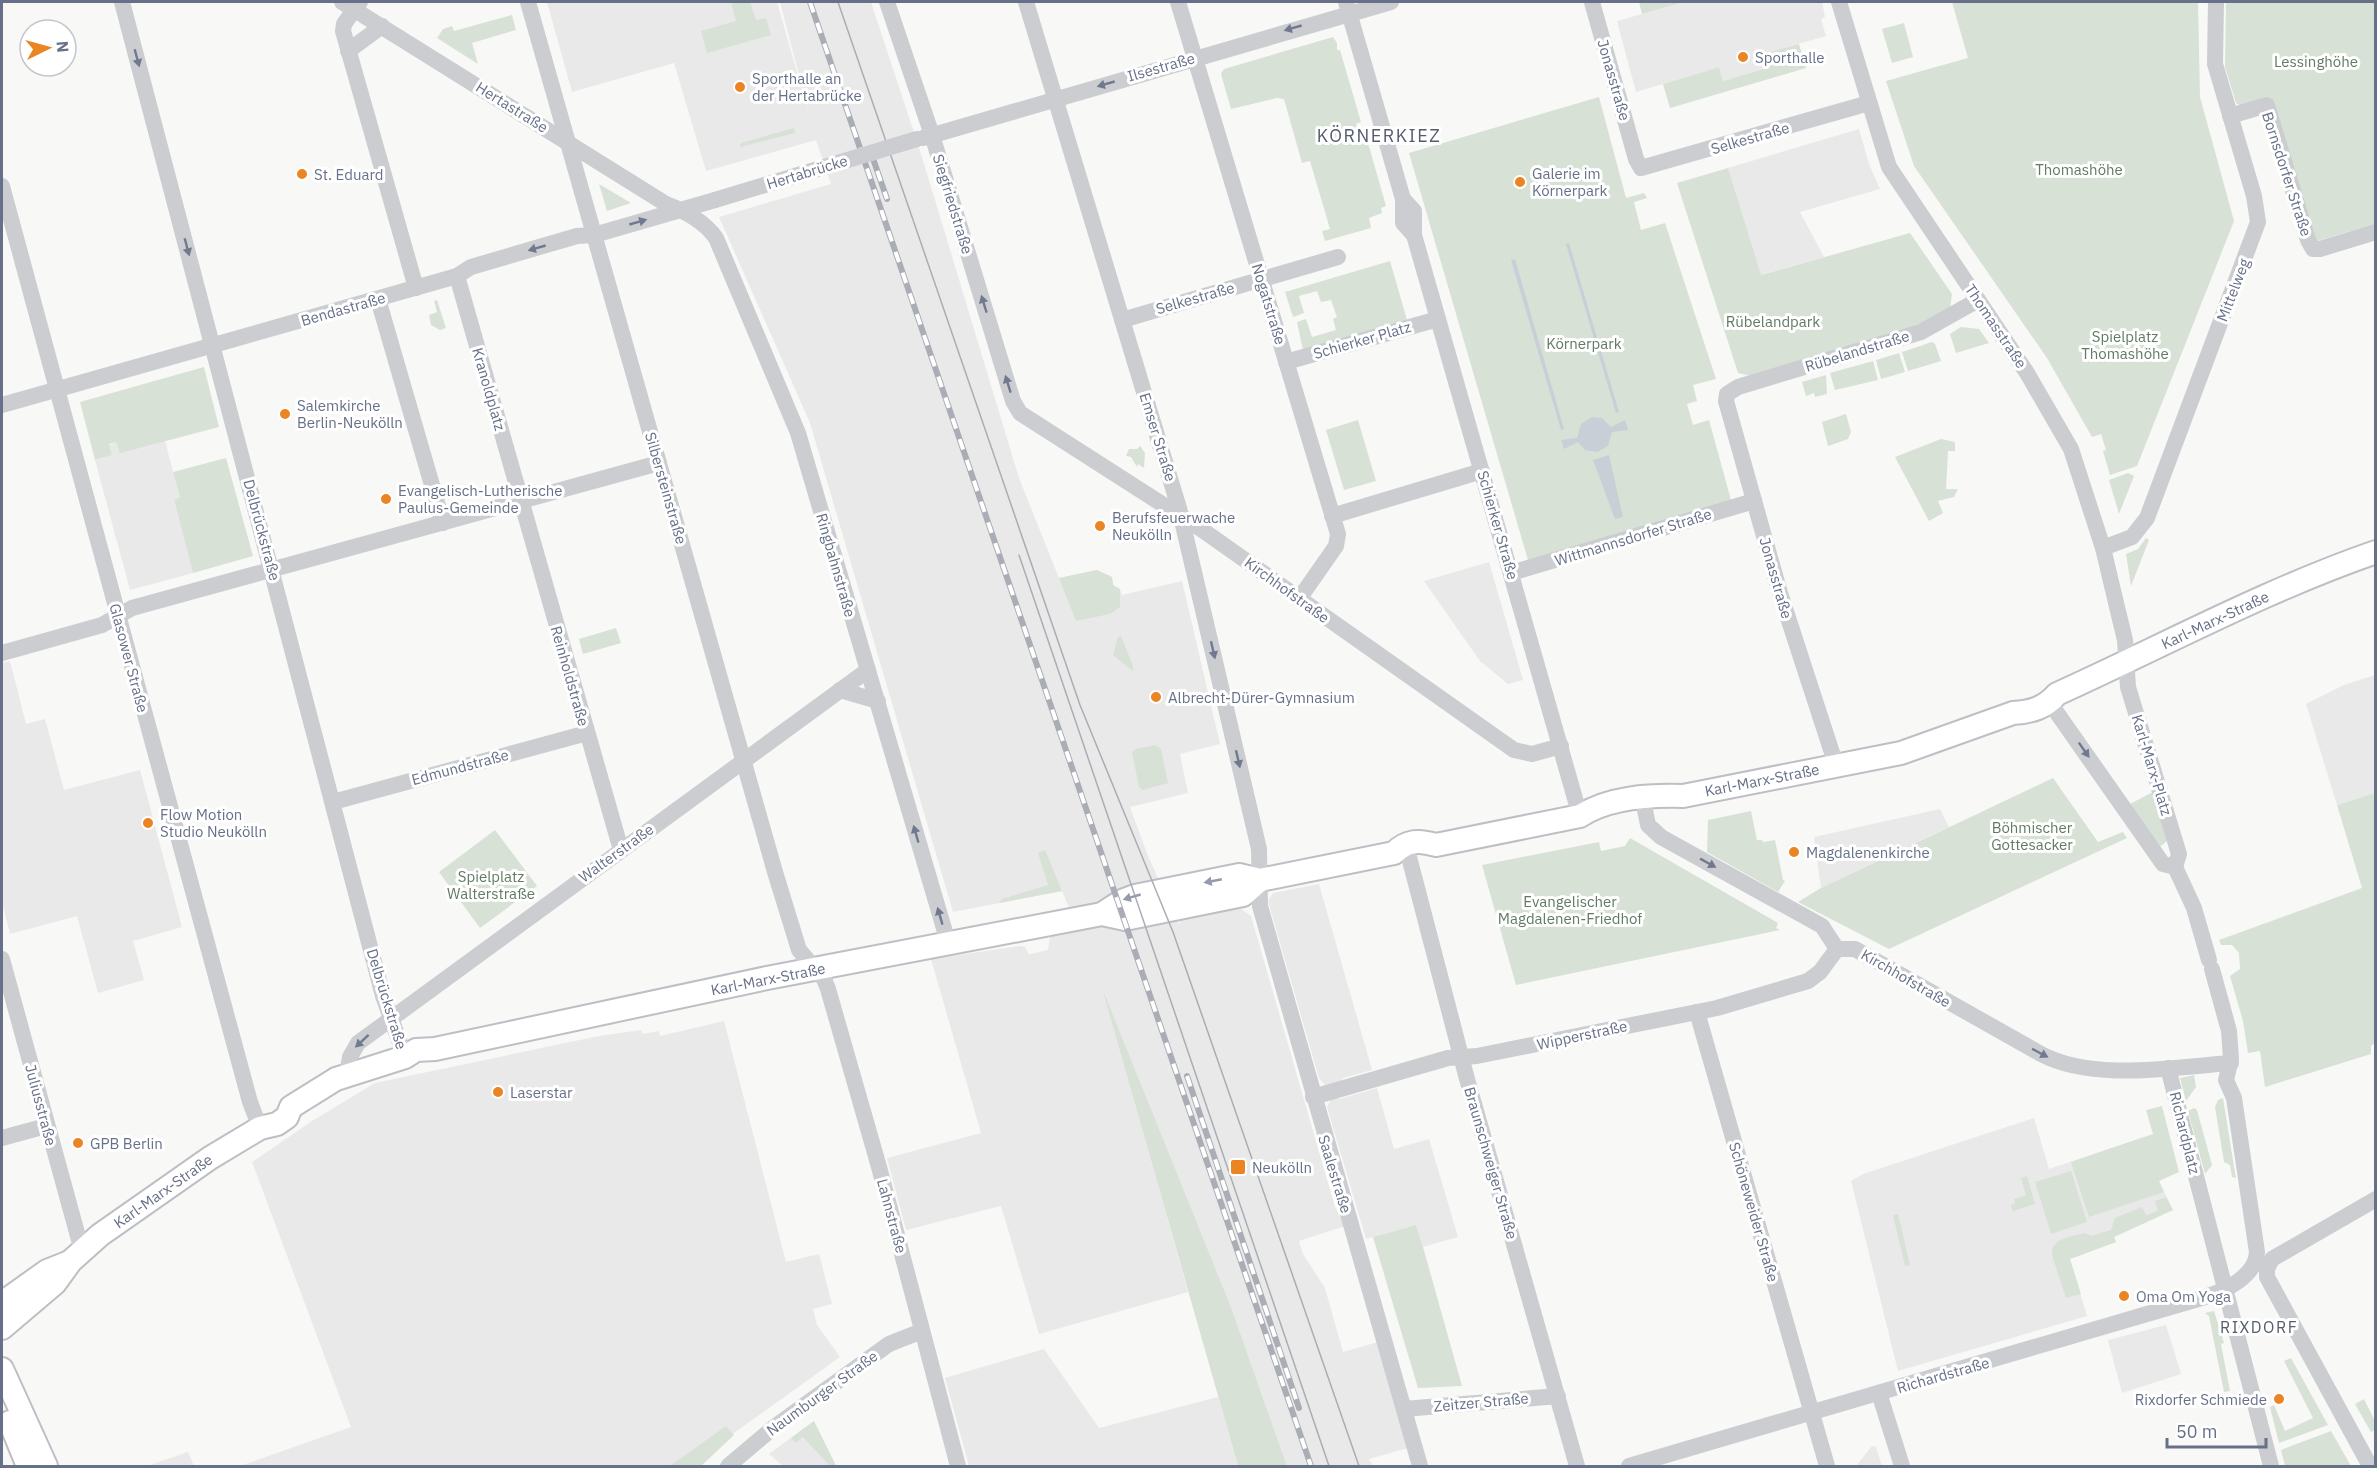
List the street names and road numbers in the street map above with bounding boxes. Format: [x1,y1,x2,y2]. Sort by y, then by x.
street label: Jonasstraße [1593,37,1635,123]
street label: Ilsestraße [1125,48,1197,86]
street label: Hertastraße [472,77,552,137]
street label: Bornsdorfer Straße [2258,109,2316,239]
street label: Selkestraße [1709,118,1791,158]
street label: Hertabrücke [764,151,850,193]
street label: Siegfriedstraße [929,152,977,256]
street label: Mittelweg [2212,256,2254,324]
street label: Nogatstraße [1248,261,1290,347]
street label: Selkestraße [1154,278,1236,318]
street label: Thomasstraße [1961,280,2031,372]
street label: Bendastraße [299,288,387,330]
street label: Schierker Platz [1311,317,1413,363]
street label: Rübelandstraße [1803,326,1911,376]
street label: Kranoldplatz [468,345,510,433]
street label: Emser Straße [1136,390,1180,484]
street label: Silbersteinstraße [641,430,691,546]
street label: Schierker Straße [1473,468,1523,582]
street label: Delbrückstraße [239,477,285,583]
street label: Wittmannsdorfer Straße [1552,504,1714,570]
street label: Ringbahnstraße [812,511,860,619]
street label: Jonasstraße [1755,535,1797,621]
street label: Kirchhofstraße [1241,553,1333,627]
street label: Karl-Marx-Straße [2158,587,2272,653]
street label: Glasower Straße [105,601,153,715]
street label: Reinholdstraße [547,624,593,728]
street label: Karl-Marx-Platz [2128,712,2176,818]
street label: Edmundstraße [409,745,511,789]
street label: Karl-Marx-Straße [1703,760,1821,800]
street label: Walterstraße [575,819,657,887]
street label: Kirchhofstraße [1858,945,1954,1011]
street label: Delbrückstraße [363,946,411,1052]
street label: Karl-Marx-Straße [709,959,827,999]
street label: Wipperstraße [1535,1016,1629,1054]
street label: Juliusstraße [21,1062,61,1148]
street label: Braunschweiger Straße [1460,1085,1522,1241]
street label: Richardplatz [2166,1090,2204,1176]
street label: Saalestraße [1314,1133,1356,1215]
street label: Schöneweider Straße [1725,1140,1783,1284]
street label: Karl-Marx-Straße [110,1150,216,1232]
street label: Lahnstraße [873,1177,911,1255]
street label: Naumburger Straße [763,1346,881,1440]
street label: Richardstraße [1895,1353,1991,1397]
street label: Zeitzer Straße [1433,1388,1529,1416]

